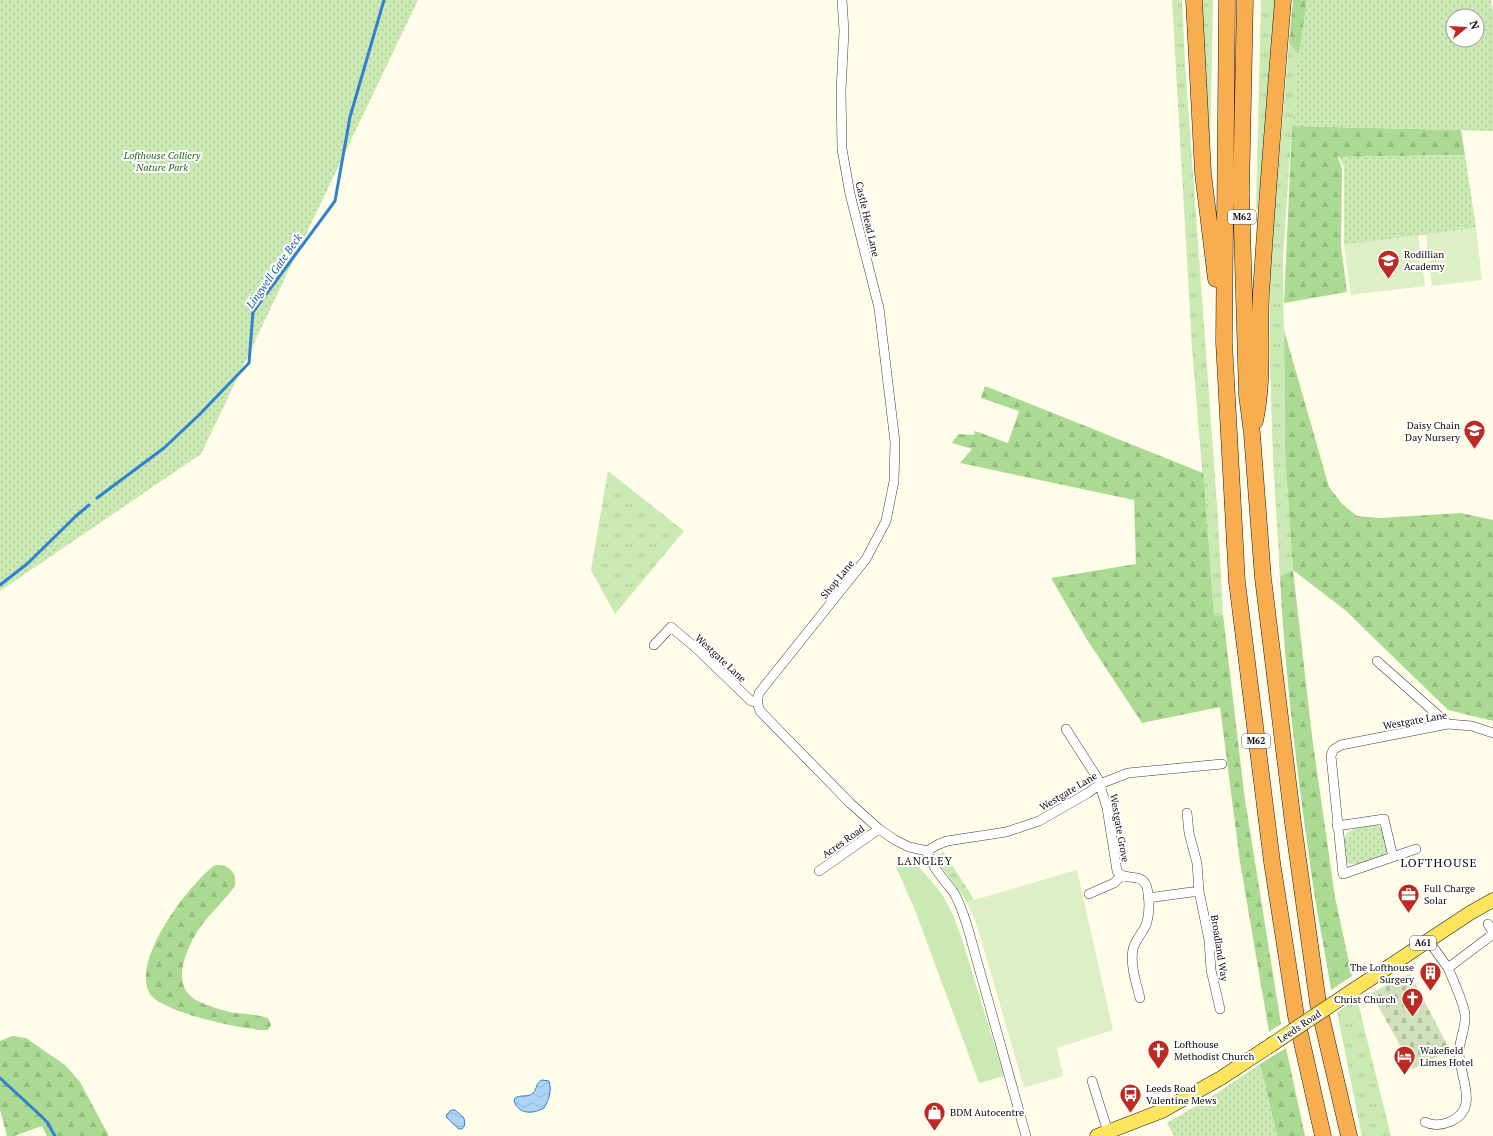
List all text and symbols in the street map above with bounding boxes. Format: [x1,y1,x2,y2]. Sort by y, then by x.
north arrow [1445,8,1485,48]
text: N [1467,19,1483,32]
park label: Lofthouse Colliery Nature Park [123,149,201,174]
street label: Castle Head Lane [853,180,882,258]
road number: M62 [1228,210,1256,224]
water label: Lingwell Gate Beck [242,230,305,312]
school or university icon: Rodillian Academy [1375,247,1401,280]
place label: Rodillian Academy [1404,248,1445,273]
school or university icon: Daisy Chain Day Nursery [1462,418,1488,451]
place label: Daisy Chain Day Nursery [1405,419,1461,444]
street label: Shop Lane [818,557,857,601]
street label: Westgate Lane [693,632,749,685]
street label: Westgate Lane [1382,708,1448,733]
road number: M62 [1242,734,1270,748]
street label: Westgate Lane [1037,769,1099,814]
street label: Westgate Grove [1107,793,1132,863]
street label: Acres Road [819,822,867,861]
district label: LANGLEY [897,854,953,868]
district label: LOFTHOUSE [1400,855,1478,870]
office icon: Full Charge Solar [1396,881,1422,914]
place label: Full Charge Solar [1424,882,1475,907]
street label: Broadland Way [1208,914,1231,983]
road number: A61 [1410,936,1436,950]
building icon: The Lofthouse Surgery [1417,960,1443,993]
place label: The Lofthouse Surgery [1350,961,1415,986]
church icon: Christ Church [1399,986,1425,1019]
place label: Christ Church [1334,993,1396,1006]
street label: Leeds Road [1275,1007,1324,1046]
church icon: Lofthouse Methodist Church [1145,1037,1171,1070]
place label: Lofthouse Methodist Church [1174,1038,1254,1063]
hotel icon: Wakefield Limes Hotel [1392,1043,1418,1076]
place label: Wakefield Limes Hotel [1420,1044,1473,1069]
bus stop icon: Leeds Road Valentine Mews [1118,1081,1144,1114]
place label: Leeds Road Valentine Mews [1146,1082,1216,1107]
shop icon: BDM Autocentre [921,1099,947,1132]
place label: BDM Autocentre [950,1106,1024,1119]

